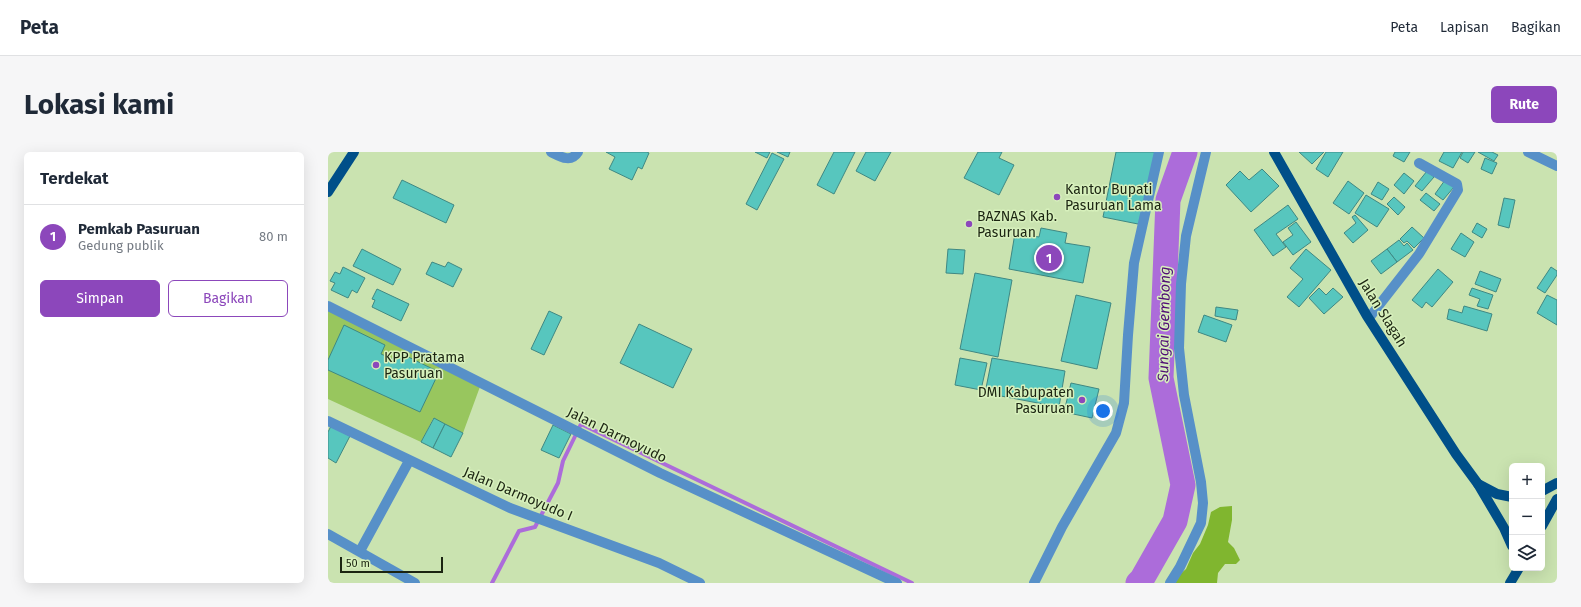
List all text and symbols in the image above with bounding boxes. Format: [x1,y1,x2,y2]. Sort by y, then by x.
text: Peta [20,16,59,39]
text: Peta [1390,19,1418,36]
text: Lapisan [1440,19,1489,36]
text: Bagikan [1511,19,1561,36]
button: Rute [1491,86,1557,123]
text: Lokasi kami [24,88,174,121]
text: Terdekat [40,168,109,189]
place label: Kantor Bupati Pasuruan Lama [1065,181,1162,214]
marker: Kantor Bupati Pasuruan Lama [1052,192,1062,202]
place label: BAZNAS Kab. Pasuruan [977,208,1057,241]
marker: BAZNAS Kab. Pasuruan [964,219,974,229]
text: Pemkab Pasuruan [78,220,200,238]
text: 1 [50,229,56,244]
text: 80 m [259,229,288,244]
text: Gedung publik [78,238,164,253]
pin: 1 [1036,243,1062,273]
water label: Sungai Gembong [1154,266,1174,383]
street label: Jalan Slagah [1355,276,1411,350]
button: Simpan [40,280,160,317]
button: Bagikan [168,280,288,317]
place label: KPP Pratama Pasuruan [384,349,465,382]
marker: KPP Pratama Pasuruan [371,360,381,370]
place label: DMI Kabupaten Pasuruan [978,384,1074,417]
marker: DMI Kabupaten Pasuruan [1077,395,1087,405]
your location [1093,401,1113,421]
street label: Jalan Darmoyudo [564,403,670,467]
street label: Jalan Darmoyudo I [461,463,575,525]
map controls [1509,463,1545,571]
button: + [1509,463,1545,499]
button: − [1509,499,1545,535]
button: layers [1509,535,1545,571]
scale bar [340,555,443,574]
text: 50 m [346,557,370,570]

